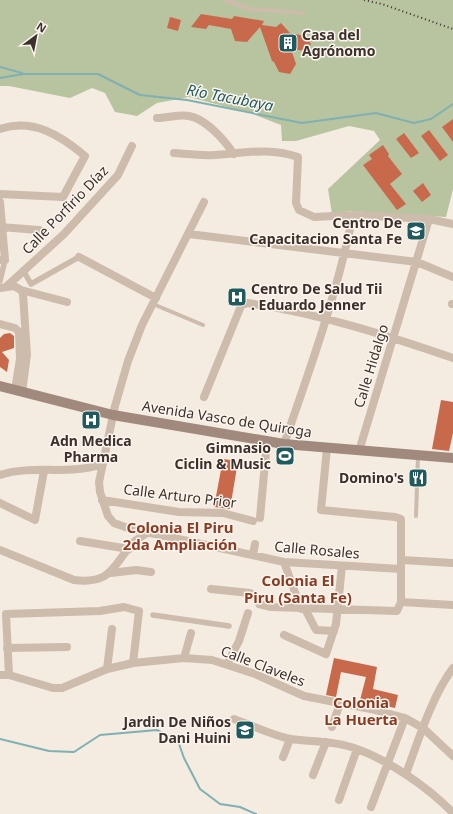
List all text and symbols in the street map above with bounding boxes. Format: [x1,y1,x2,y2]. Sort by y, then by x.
north arrow [16,16,56,56]
text: N [34,18,49,36]
place label: Casa del Agrónomo [302,25,376,60]
building icon: Casa del Agrónomo [277,32,299,54]
water label: Río Tacubaya [185,79,276,115]
street label: Calle Porfirio Díaz [17,161,112,258]
place label: Centro De Capacitacion Santa Fe [249,213,402,248]
school or university icon: Centro De Capacitacion Santa Fe [405,220,427,242]
place label: Centro De Salud Tii . Eduardo Jenner [251,279,382,314]
hospital icon: Centro De Salud Tii . Eduardo Jenner [226,286,248,308]
street label: Calle Hidalgo [349,322,392,410]
street label: Avenida Vasco de Quiroga [141,396,313,441]
hospital icon: Adn Medica Pharma [80,409,102,431]
place label: Adn Medica Pharma [50,431,132,466]
place label: Gimnasio Ciclin & Music [175,438,271,473]
sports icon: Gimnasio Ciclin & Music [274,445,296,467]
restaurant icon: Domino's [407,467,429,489]
place label: Domino's [339,468,404,487]
street label: Calle Arturo Prior [123,479,238,512]
district label: Colonia El Piru 2da Ampliación [123,517,237,554]
street label: Calle Rosales [274,536,361,563]
district label: Colonia El Piru (Santa Fe) [244,570,352,607]
street label: Calle Claveles [218,641,308,690]
district label: Colonia La Huerta [324,692,398,729]
place label: Jardin De Niños Dani Huini [122,712,231,747]
school or university icon: Jardin De Niños Dani Huini [234,719,256,741]

